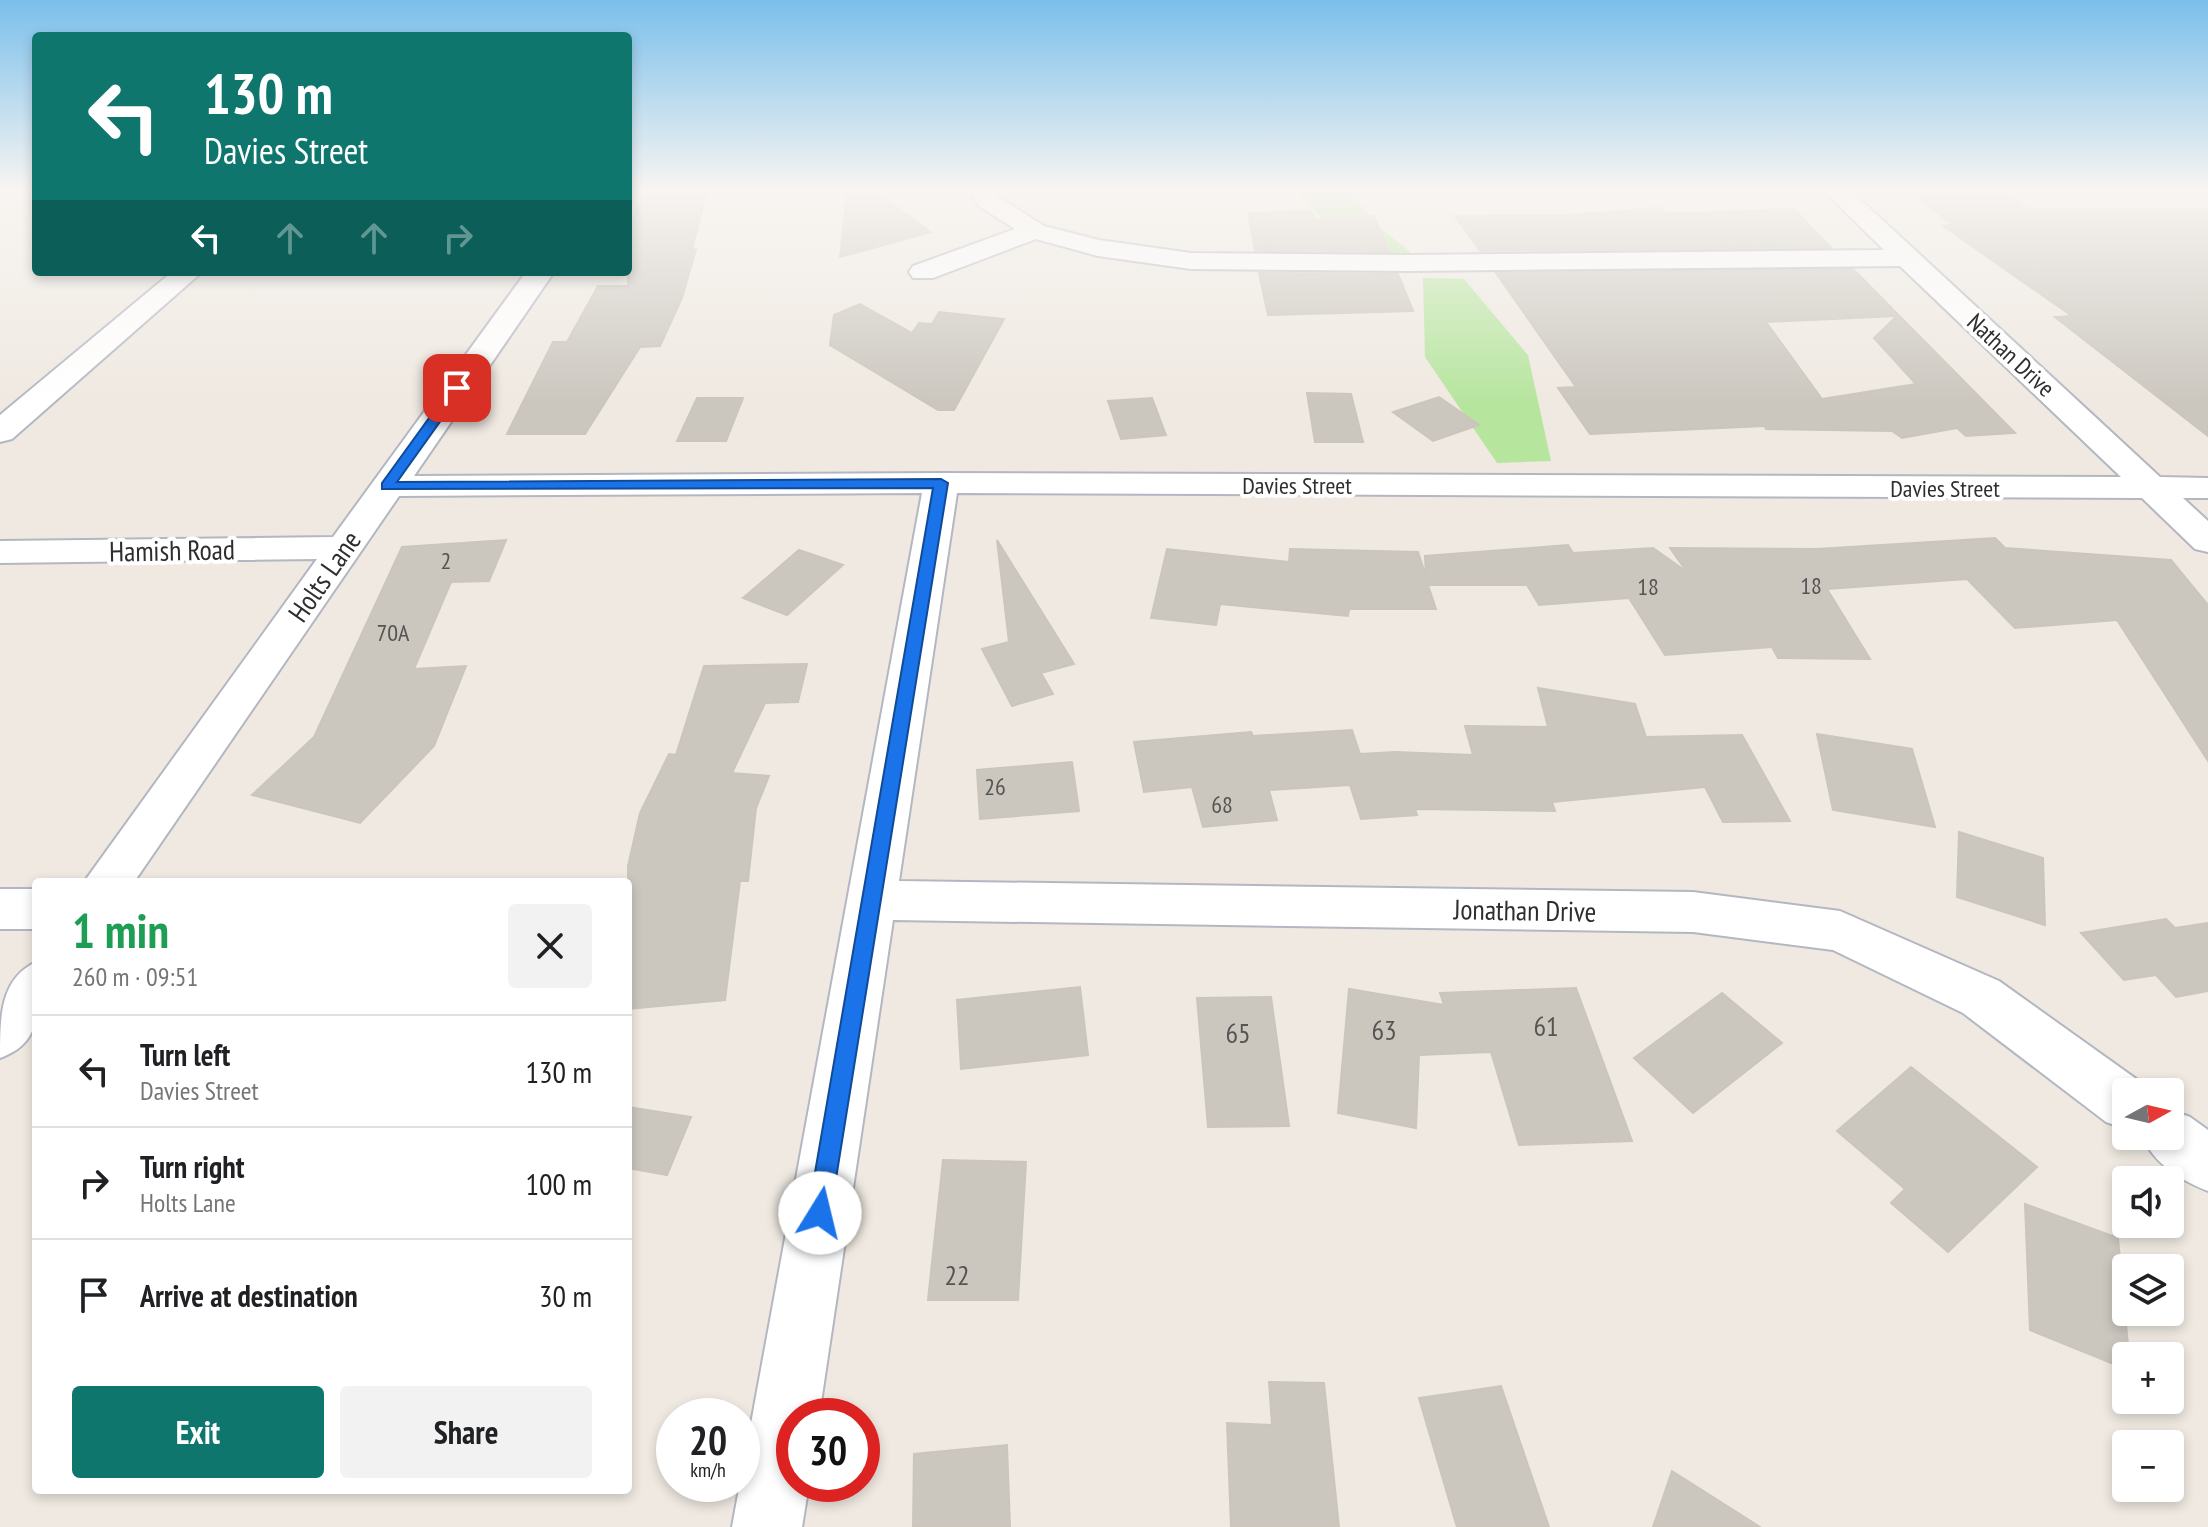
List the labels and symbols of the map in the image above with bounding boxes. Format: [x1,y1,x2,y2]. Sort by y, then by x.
street label: Nathan Drive [1961,307,2061,403]
pin [423,354,491,422]
street label: Davies Street [1242,470,1352,501]
street label: Davies Street [1890,473,2000,504]
street label: Holts Lane [279,523,369,629]
street label: Hamish Road [109,530,235,570]
house number: 2 [441,545,451,576]
house number: 18 [1800,570,1822,601]
house number: 18 [1637,571,1659,602]
house number: 70A [377,617,410,648]
house number: 26 [984,771,1006,802]
house number: 68 [1211,789,1233,820]
street label: Jonathan Drive [1452,890,1597,930]
house number: 61 [1533,1007,1559,1044]
house number: 63 [1371,1011,1397,1048]
house number: 65 [1225,1014,1251,1051]
north arrow [2112,1078,2184,1150]
position arrow [778,1171,862,1255]
house number: 22 [944,1256,970,1293]
speed limit sign: 30 [776,1398,880,1502]

